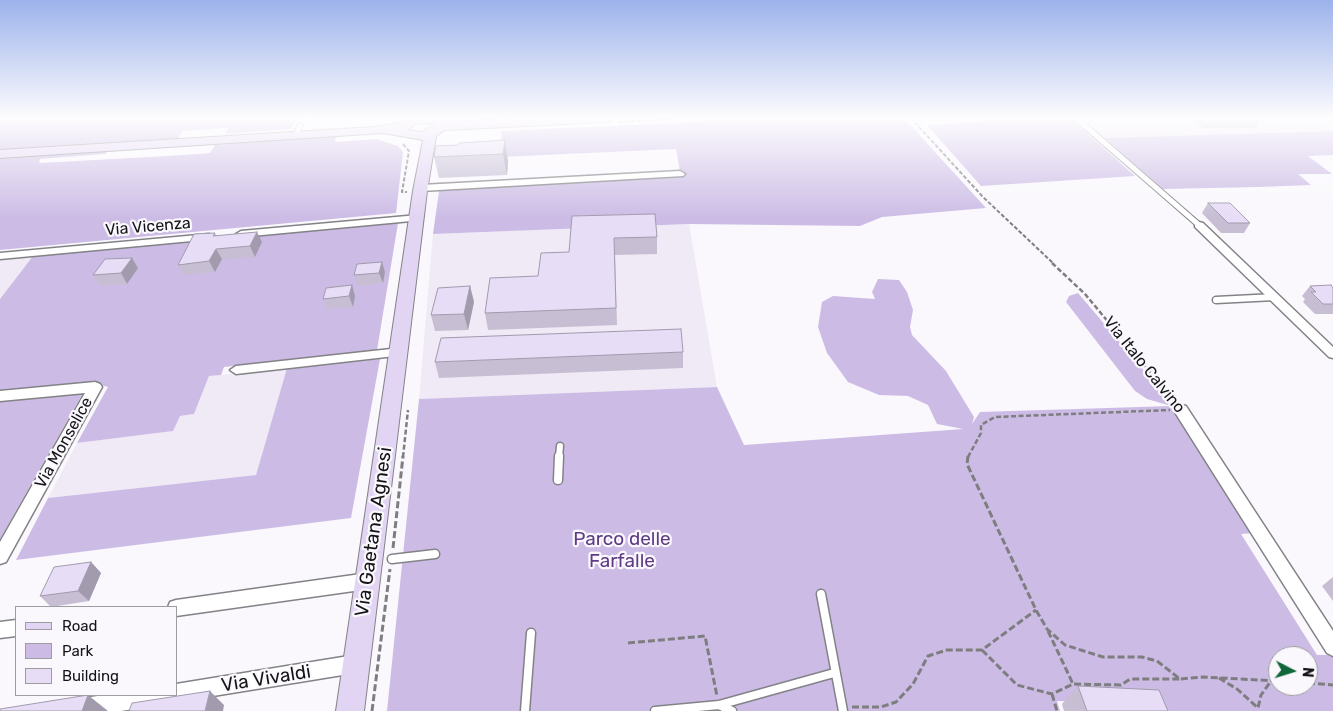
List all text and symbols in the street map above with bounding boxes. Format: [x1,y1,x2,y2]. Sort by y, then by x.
street label: Via Vicenza [104,214,192,240]
street label: Via Italo Calvino [1099,313,1189,417]
street label: Via Monselice [31,394,97,492]
street label: Via Gaetana Agnesi [351,446,397,618]
park label: Parco delle Farfalle [573,529,671,573]
legend [15,606,178,696]
text: Road [62,617,98,635]
text: Park [62,642,93,660]
north arrow [1268,646,1318,696]
street label: Via Vivaldi [220,661,312,697]
text: N [1299,666,1316,678]
text: Building [62,667,119,685]

